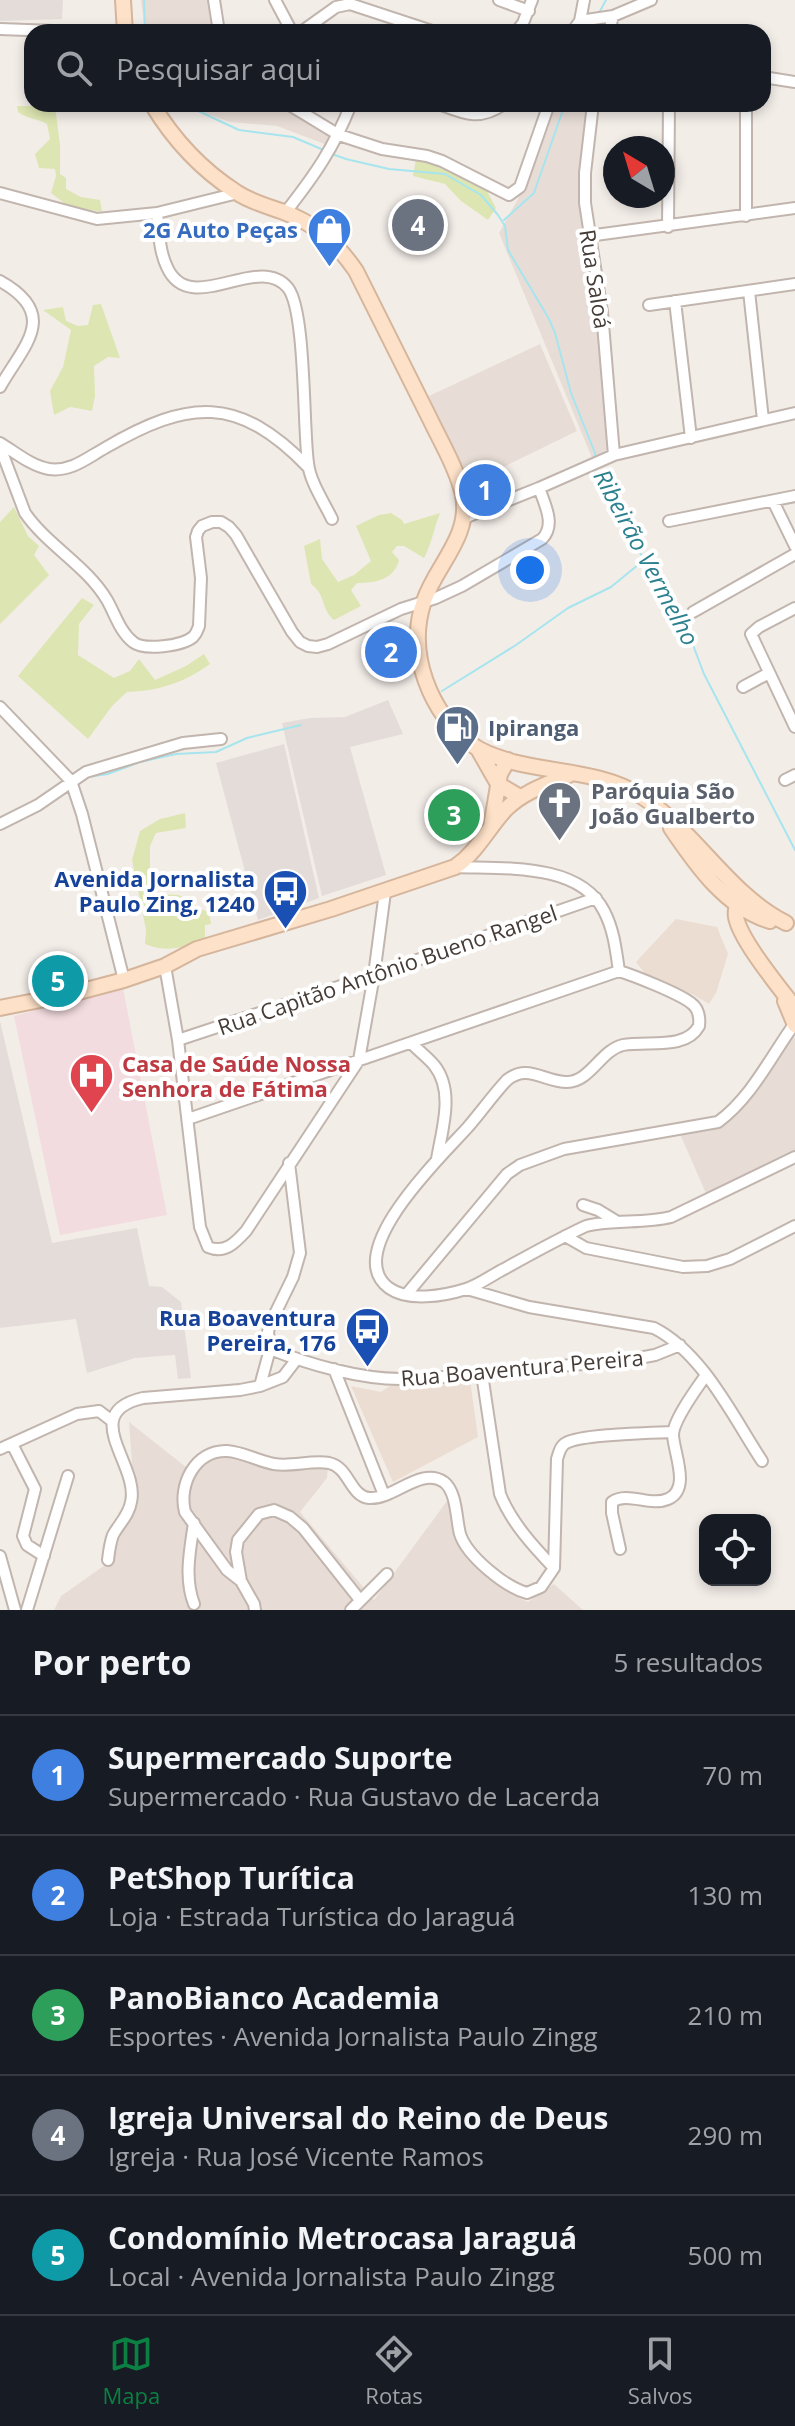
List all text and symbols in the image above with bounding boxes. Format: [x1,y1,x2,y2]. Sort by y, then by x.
search box [24,24,771,112]
icon: search [52,46,96,90]
text: Pesquisar aqui [116,48,322,89]
north arrow [603,136,675,208]
pin: 4 [392,195,444,255]
shop icon: 2G Auto Peças [305,205,353,268]
place label: 2G Auto Peças [143,214,298,244]
street label: Rua Saloá [573,227,619,331]
pin: 1 [459,460,511,520]
water label: Ribeirão Vermelho [587,463,707,651]
your location [510,550,550,590]
pin: 2 [365,622,417,682]
fuel station icon: Ipiranga [433,703,481,766]
place label: Ipiranga [488,712,579,742]
place label: Paróquia São João Gualberto [589,775,755,830]
church icon: Paróquia São João Gualberto [536,779,584,842]
pin: 3 [428,785,480,845]
place label: Avenida Jornalista Paulo Zing, 1240 [54,863,255,918]
bus stop icon: Avenida Jornalista Paulo Zing, 1240 [262,867,310,930]
street label: Rua Capitão Antônio Bueno Rangel [213,897,561,1041]
pin: 5 [32,951,84,1011]
place label: Casa de Saúde Nossa Senhora de Fátima [122,1048,351,1103]
hospital icon: Casa de Saúde Nossa Senhora de Fátima [67,1052,115,1115]
place label: Rua Boaventura Pereira, 176 [159,1302,336,1357]
bus stop icon: Rua Boaventura Pereira, 176 [343,1306,391,1369]
street label: Rua Boaventura Pereira [399,1341,645,1393]
map controls [699,1514,771,1586]
button: locate [699,1514,771,1586]
text: Por perto [32,1639,192,1685]
text: 5 resultados [614,1644,763,1680]
text: Supermercado Suporte [108,1737,452,1778]
text: 1 [51,1757,65,1793]
text: 70 m [702,1757,763,1793]
text: Supermercado · Rua Gustavo de Lacerda [108,1778,600,1814]
text: PetShop Turítica [108,1857,355,1898]
text: 2 [51,1877,65,1913]
text: 130 m [688,1877,763,1913]
text: Loja · Estrada Turística do Jaraguá [108,1898,516,1934]
text: PanoBianco Academia [108,1977,440,2018]
text: 3 [51,1997,65,2033]
text: 210 m [688,1997,763,2033]
text: Esportes · Avenida Jornalista Paulo Zingg [108,2018,598,2054]
text: Igreja Universal do Reino de Deus [108,2097,608,2138]
text: 4 [51,2117,65,2153]
text: 290 m [688,2117,763,2153]
text: Igreja · Rua José Vicente Ramos [108,2138,484,2174]
text: Condomínio Metrocasa Jaraguá [108,2217,577,2258]
text: 5 [51,2237,65,2273]
text: 500 m [688,2237,763,2273]
text: Local · Avenida Jornalista Paulo Zingg [108,2258,555,2294]
tab: Mapa [103,2332,160,2410]
tab: Rotas [365,2332,423,2410]
tab: Salvos [628,2332,692,2410]

